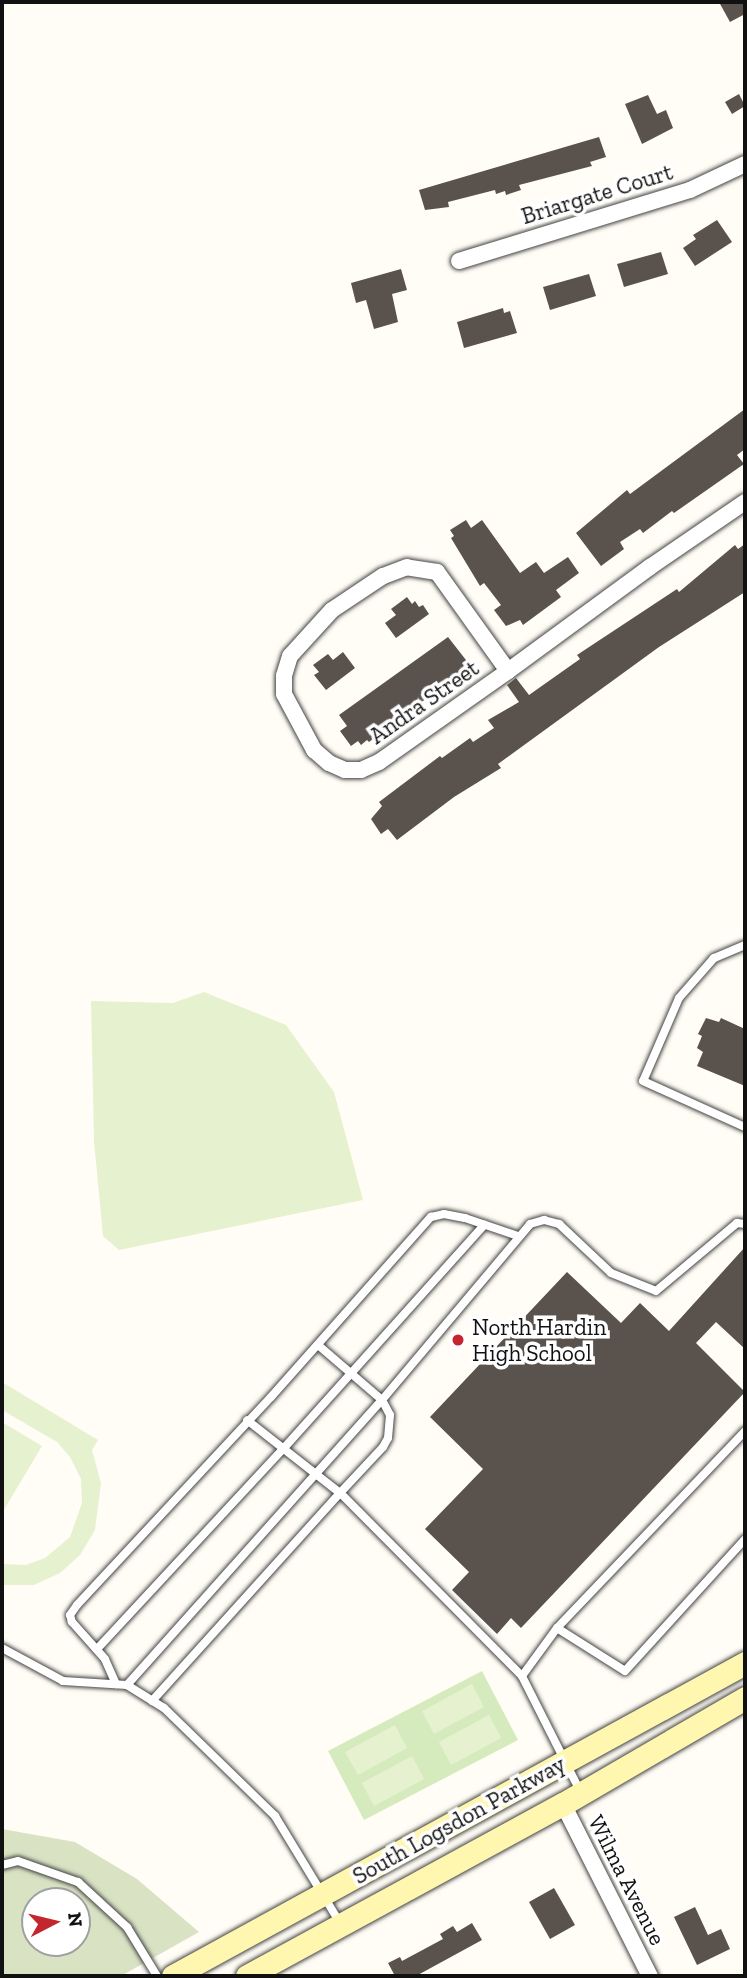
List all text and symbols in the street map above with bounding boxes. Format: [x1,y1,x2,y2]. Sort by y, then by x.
street label: Briargate Court [518,158,676,230]
street label: Andra Street [364,654,484,750]
place label: North Hardin High School [472,1313,607,1367]
marker: North Hardin High School [450,1332,466,1348]
street label: South Logsdon Parkway [348,1750,570,1890]
street label: Wilma Avenue [582,1810,672,1950]
north arrow [21,1887,91,1957]
text: N [63,1911,88,1928]

